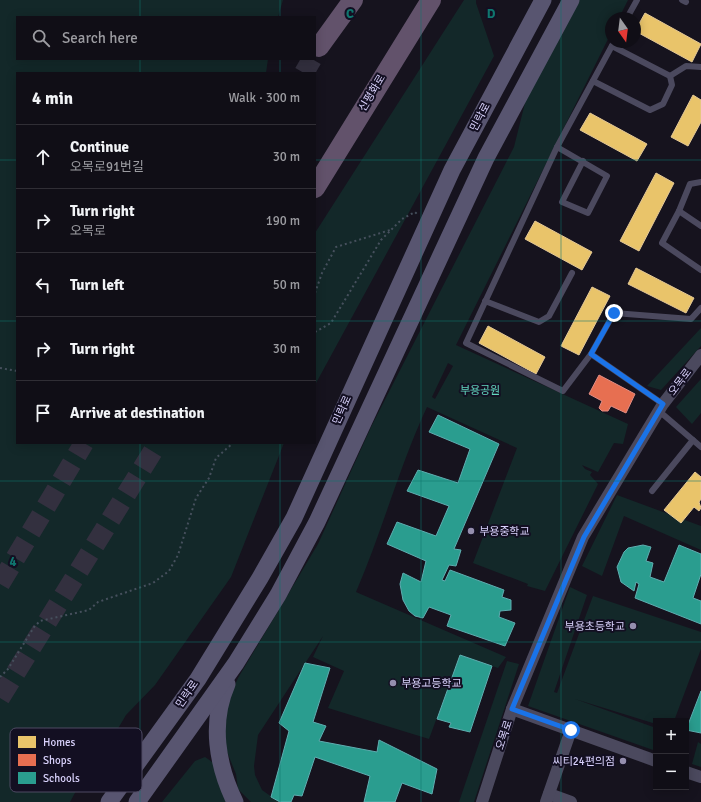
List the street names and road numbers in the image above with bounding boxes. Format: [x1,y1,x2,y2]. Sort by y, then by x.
street label: 신평화로 [356,72,388,114]
street label: 민락로 [467,101,493,133]
street label: 오목로 [666,366,694,398]
street label: 민락로 [330,393,354,427]
street label: 민락로 [173,678,201,710]
street label: 오목로 [493,719,515,751]

